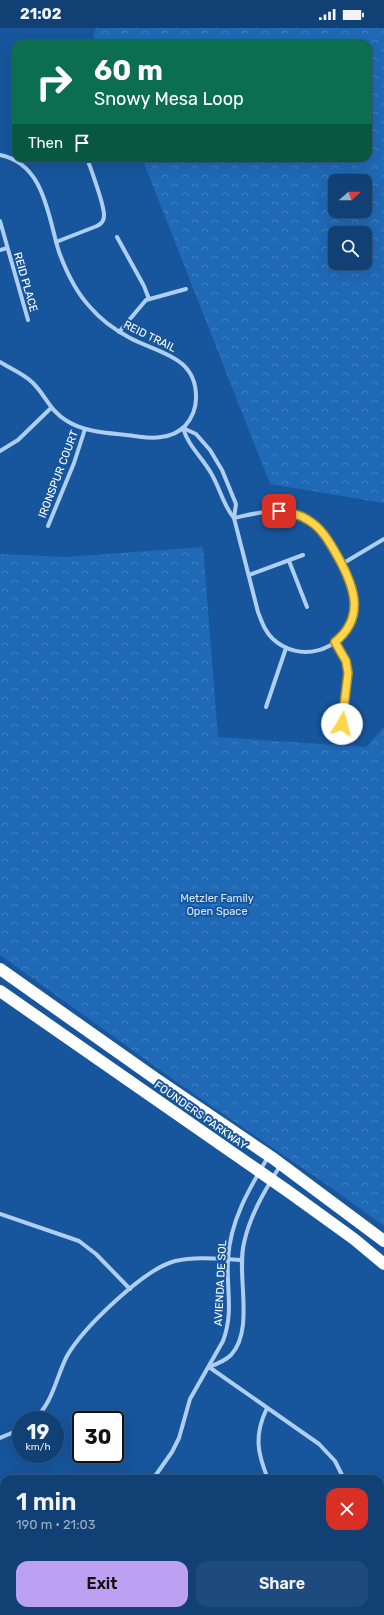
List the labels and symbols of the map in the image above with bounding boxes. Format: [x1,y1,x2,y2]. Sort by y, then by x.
north arrow [328,174,372,218]
street label: REID PLACE [11,251,40,314]
street label: REID TRAIL [121,318,178,355]
street label: IRONSPUR COURT [36,428,81,520]
pin [262,494,296,528]
position arrow [321,703,363,745]
park label: Metzler Family Open Space [180,892,254,918]
street label: FOUNDERS PARKWAY [152,1078,250,1152]
street label: AVIENDA DE SOL [212,1240,229,1326]
speed limit sign: 30 [72,1411,124,1463]

